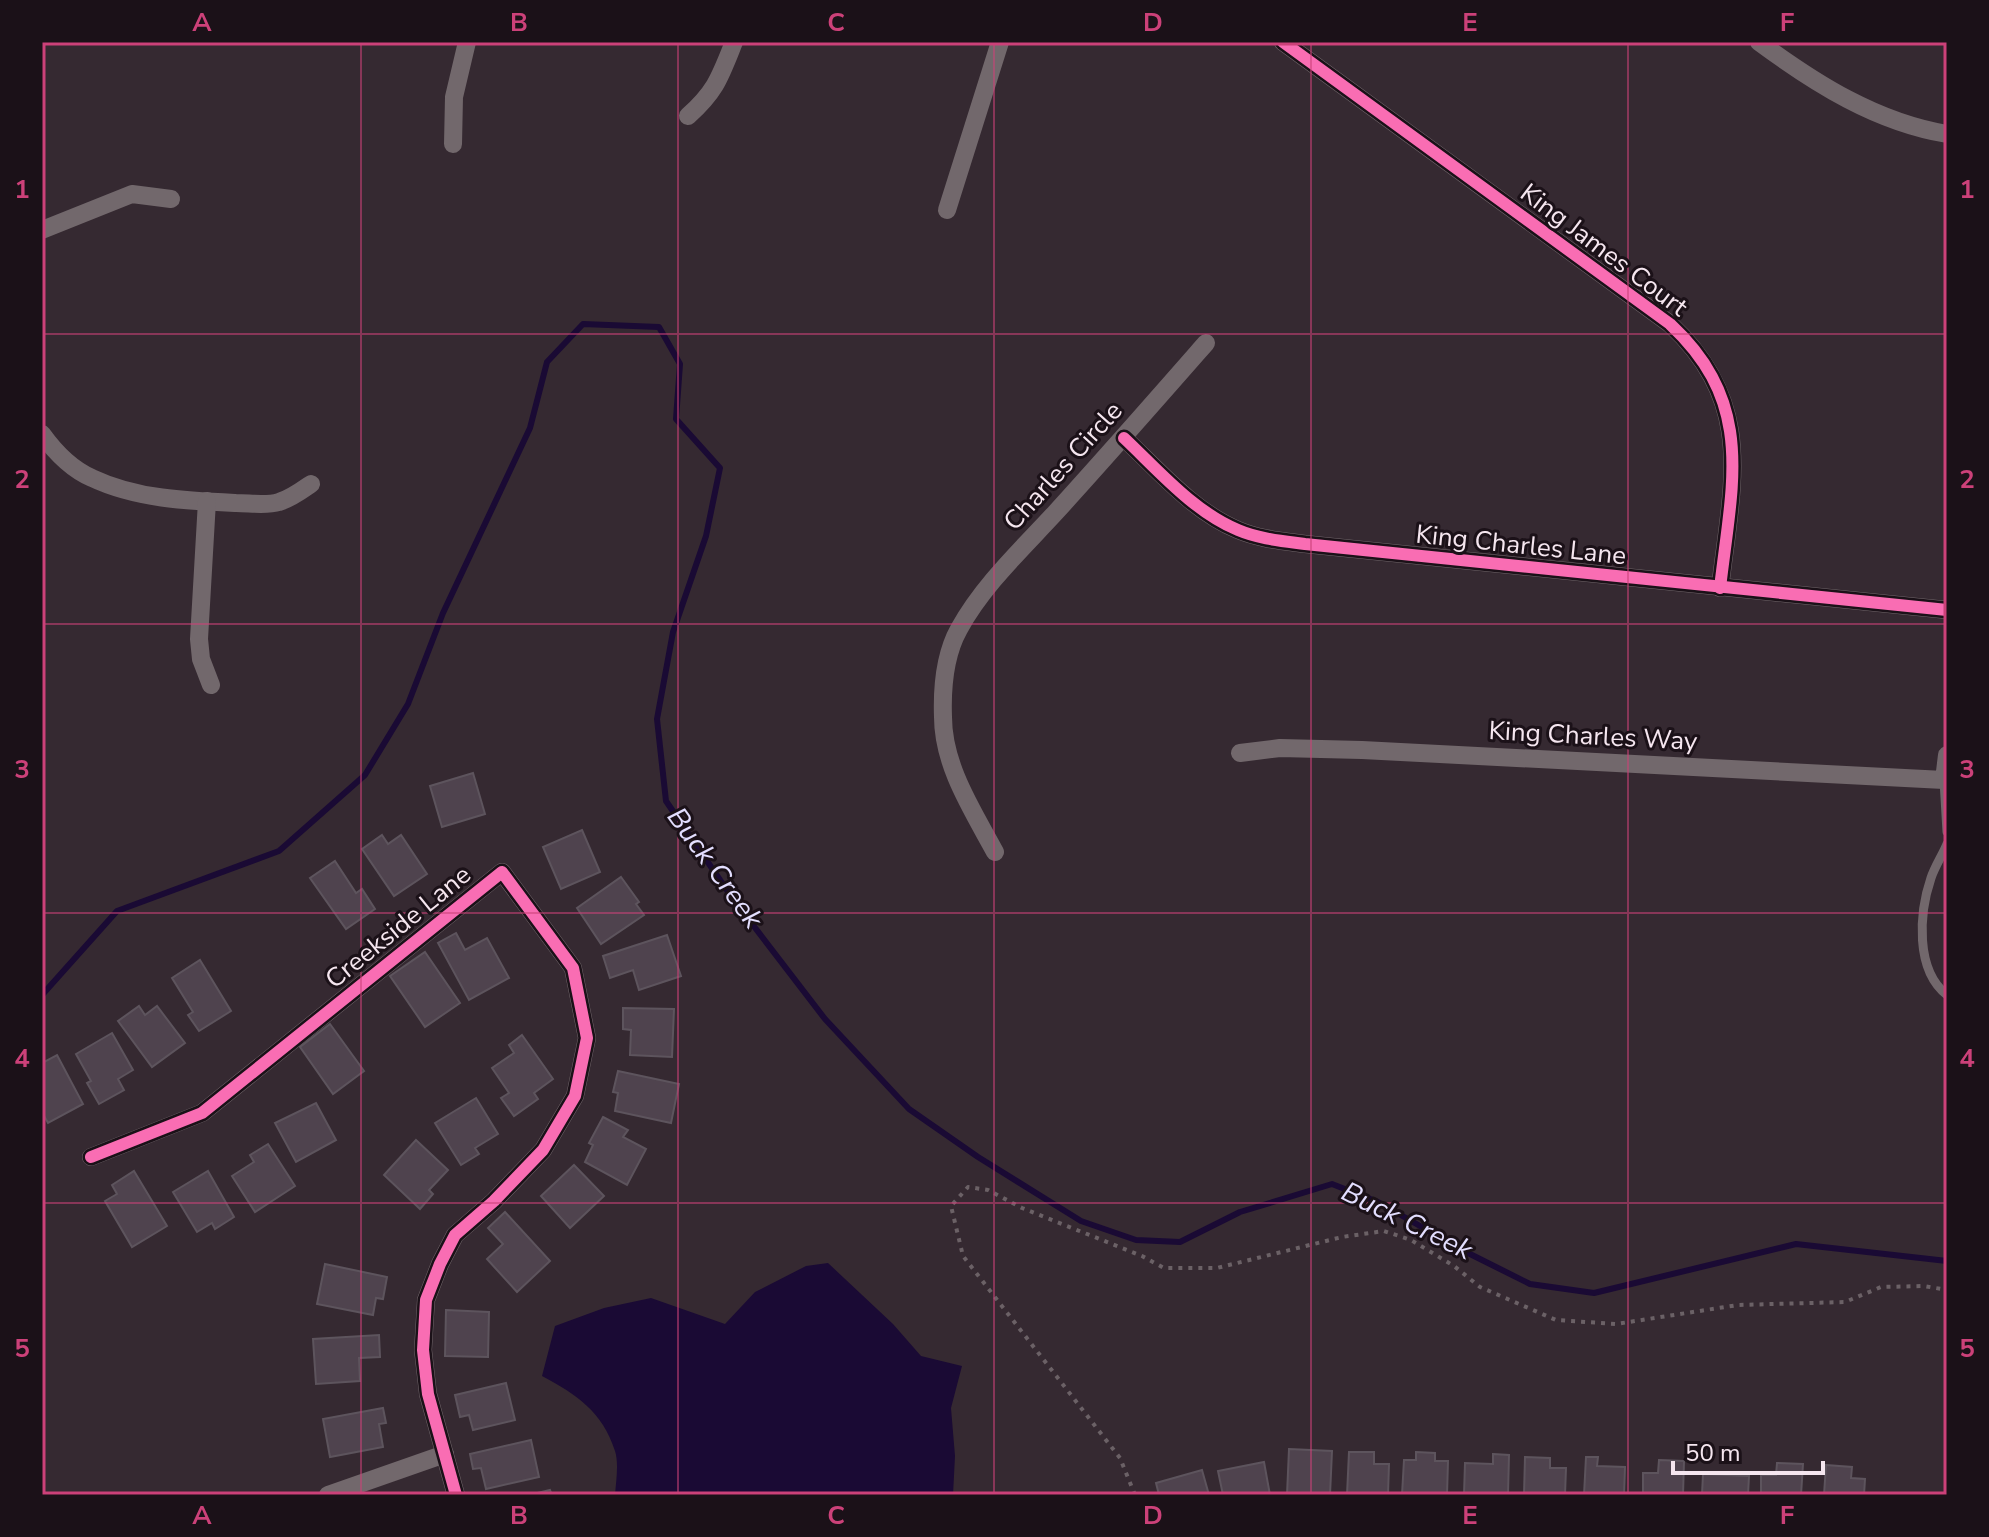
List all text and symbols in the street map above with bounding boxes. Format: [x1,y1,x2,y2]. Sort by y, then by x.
text: A [192,5,212,40]
text: B [510,5,528,40]
text: C [827,5,845,40]
text: D [1143,5,1163,40]
text: E [1462,5,1478,40]
text: F [1780,5,1794,40]
text: 1 [14,172,30,207]
text: 1 [1959,172,1975,207]
street label: King James Court [1513,175,1696,325]
street label: Charles Circle [996,394,1130,538]
text: 2 [14,462,30,497]
text: 2 [1959,462,1975,497]
street label: King Charles Lane [1414,517,1628,573]
street label: King Charles Way [1488,713,1699,759]
text: 3 [14,752,30,787]
text: 3 [1959,752,1975,787]
water label: Buck Creek [658,800,772,937]
street label: Creekside Lane [318,857,478,997]
text: 4 [14,1041,30,1076]
text: 4 [1959,1041,1975,1076]
water label: Buck Creek [1335,1173,1480,1269]
text: 5 [14,1331,30,1366]
text: 5 [1959,1331,1975,1366]
scale bar [1673,1425,1823,1475]
text: 50 m [1685,1437,1741,1469]
text: A [192,1498,212,1533]
text: B [510,1498,528,1533]
text: C [827,1498,845,1533]
text: D [1143,1498,1163,1533]
text: E [1462,1498,1478,1533]
text: F [1780,1498,1794,1533]

